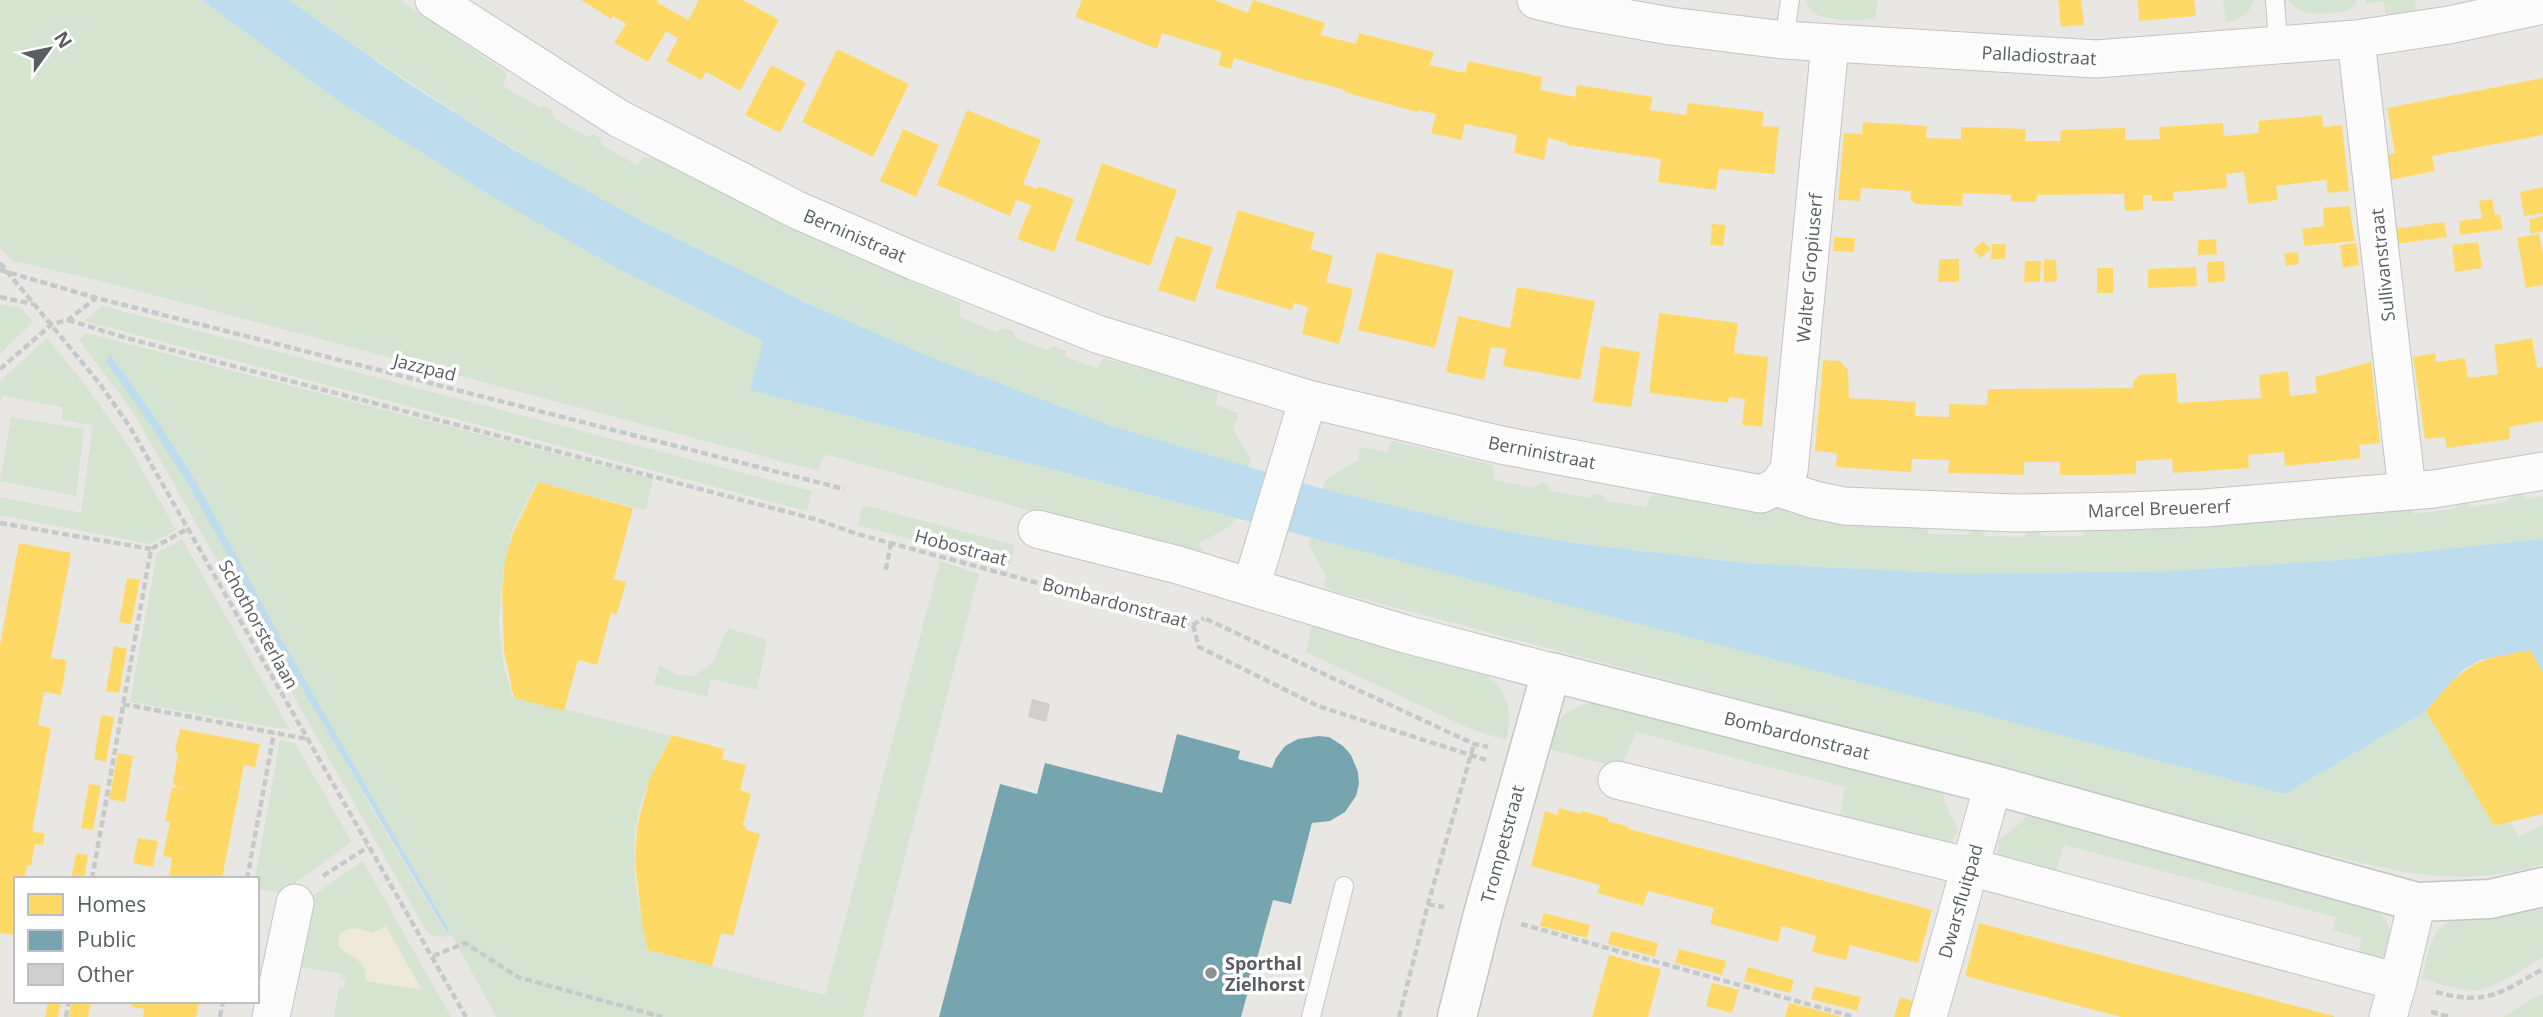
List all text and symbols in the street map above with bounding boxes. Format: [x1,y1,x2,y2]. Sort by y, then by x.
north arrow [14,14,84,84]
text: N [48,26,78,53]
street label: Palladiostraat [1981,40,2097,70]
street label: Walter Gropiuserf [1791,191,1828,344]
street label: Berninistraat [800,203,910,267]
street label: Sullivanstraat [2364,207,2400,323]
street label: Jazzpad [389,347,459,386]
street label: Berninistraat [1486,430,1598,474]
street label: Marcel Breuererf [2087,493,2232,522]
street label: Hobostraat [912,523,1010,571]
street label: Schothorsterlaan [214,555,304,693]
street label: Bombardonstraat [1040,571,1190,633]
street label: Bombardonstraat [1722,705,1872,765]
street label: Trompetstraat [1475,782,1529,906]
street label: Dwarsfluitpad [1932,841,1988,961]
legend [14,877,259,1003]
text: Homes [77,890,146,918]
text: Public [77,925,136,953]
place label: Sporthal Zielhorst [1225,951,1305,996]
text: Other [77,960,134,988]
marker: Sporthal Zielhorst [1203,965,1219,981]

